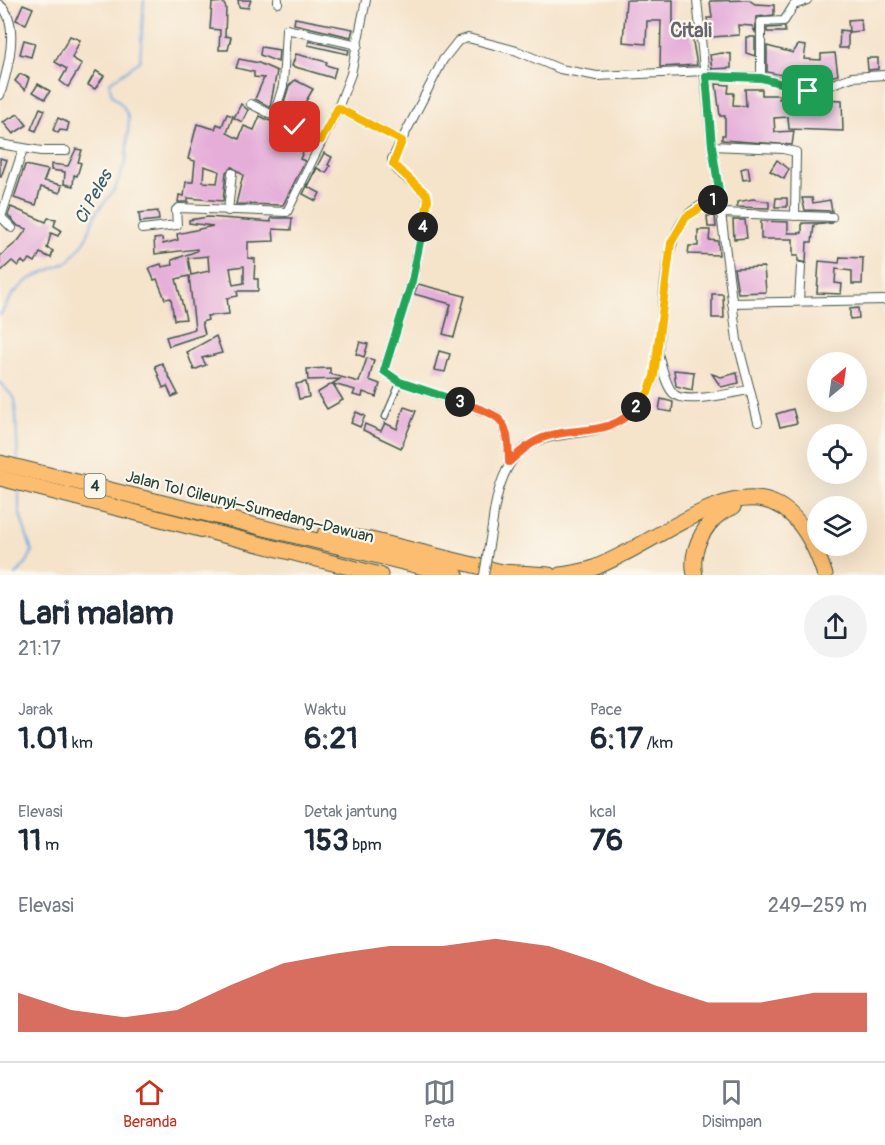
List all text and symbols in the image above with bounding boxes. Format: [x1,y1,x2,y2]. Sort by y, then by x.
district label: Citali [670,18,712,43]
pin [782,65,833,116]
icon: arrive [791,74,824,107]
pin [269,101,320,152]
icon: check [278,110,311,143]
water label: Ci Peles [69,164,119,228]
pin: 1 [698,185,728,215]
text: 1 [710,190,716,210]
pin: 4 [408,212,438,242]
text: 4 [418,217,428,237]
north arrow [807,352,867,412]
map controls [807,352,867,556]
pin: 3 [445,387,475,417]
text: 3 [456,392,464,412]
pin: 2 [621,392,651,422]
text: 2 [632,397,640,417]
button: locate [807,424,867,484]
street label: Jalan Tol Cileunyi–Sumedang–Dawuan [123,466,376,548]
road number: 4 [84,474,106,498]
button: layers [807,496,867,556]
text: Lari malam [18,593,174,634]
button: share [804,595,867,658]
text: 21:17 [18,636,61,661]
text: Jarak [18,700,53,720]
text: Waktu [304,700,346,720]
text: Pace [590,700,622,720]
text: 1.01 [18,720,69,757]
text: 6:21 [304,720,358,757]
text: 6:17 [590,720,643,757]
text: km [69,733,93,753]
text: /km [643,733,673,753]
text: Elevasi [18,802,63,822]
text: Detak jantung [304,802,397,822]
text: kcal [590,802,616,822]
text: 11 [18,822,41,859]
text: 153 [304,822,349,859]
text: 76 [590,822,623,859]
text: m [41,835,59,855]
text: bpm [349,835,382,855]
text: Elevasi [18,893,74,918]
text: 249–259 m [768,893,867,918]
tab: Beranda [123,1076,177,1132]
tab: Peta [423,1076,456,1132]
tab: Disimpan [702,1076,762,1132]

